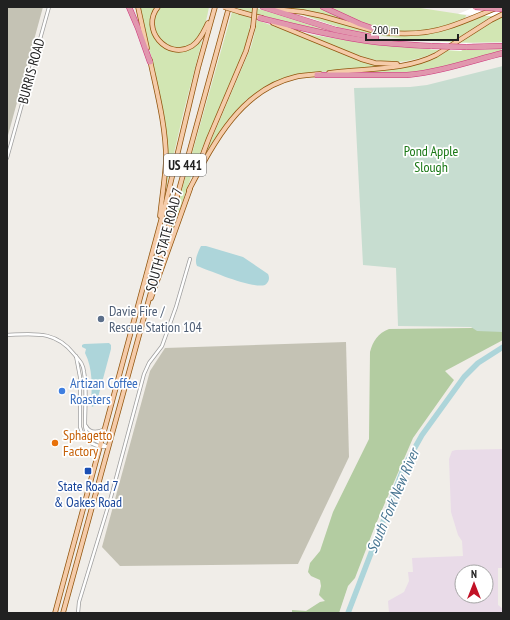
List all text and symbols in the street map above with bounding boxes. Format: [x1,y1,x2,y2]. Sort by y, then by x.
scale bar [366,16,458,42]
text: 200 m [372,22,399,37]
street label: BURRIS ROAD [14,36,48,106]
park label: Pond Apple Slough [404,142,459,176]
road number: US 441 [164,154,206,176]
street label: SOUTH STATE ROAD 7 [141,186,187,294]
place label: Davie Fire / Rescue Station 104 [109,302,203,336]
marker: Davie Fire / Rescue Station 104 [96,314,106,324]
place label: Artizan Coffee Roasters [70,374,138,408]
marker: Artizan Coffee Roasters [57,386,67,396]
place label: Sphagetto Factory [63,426,112,460]
marker: Sphagetto Factory [50,438,60,448]
water label: South Fork New River [362,444,424,556]
marker: State Road 7 & Oakes Road [83,466,93,476]
place label: State Road 7 & Oakes Road [54,477,122,511]
north arrow [454,564,494,604]
text: N [471,567,477,581]

